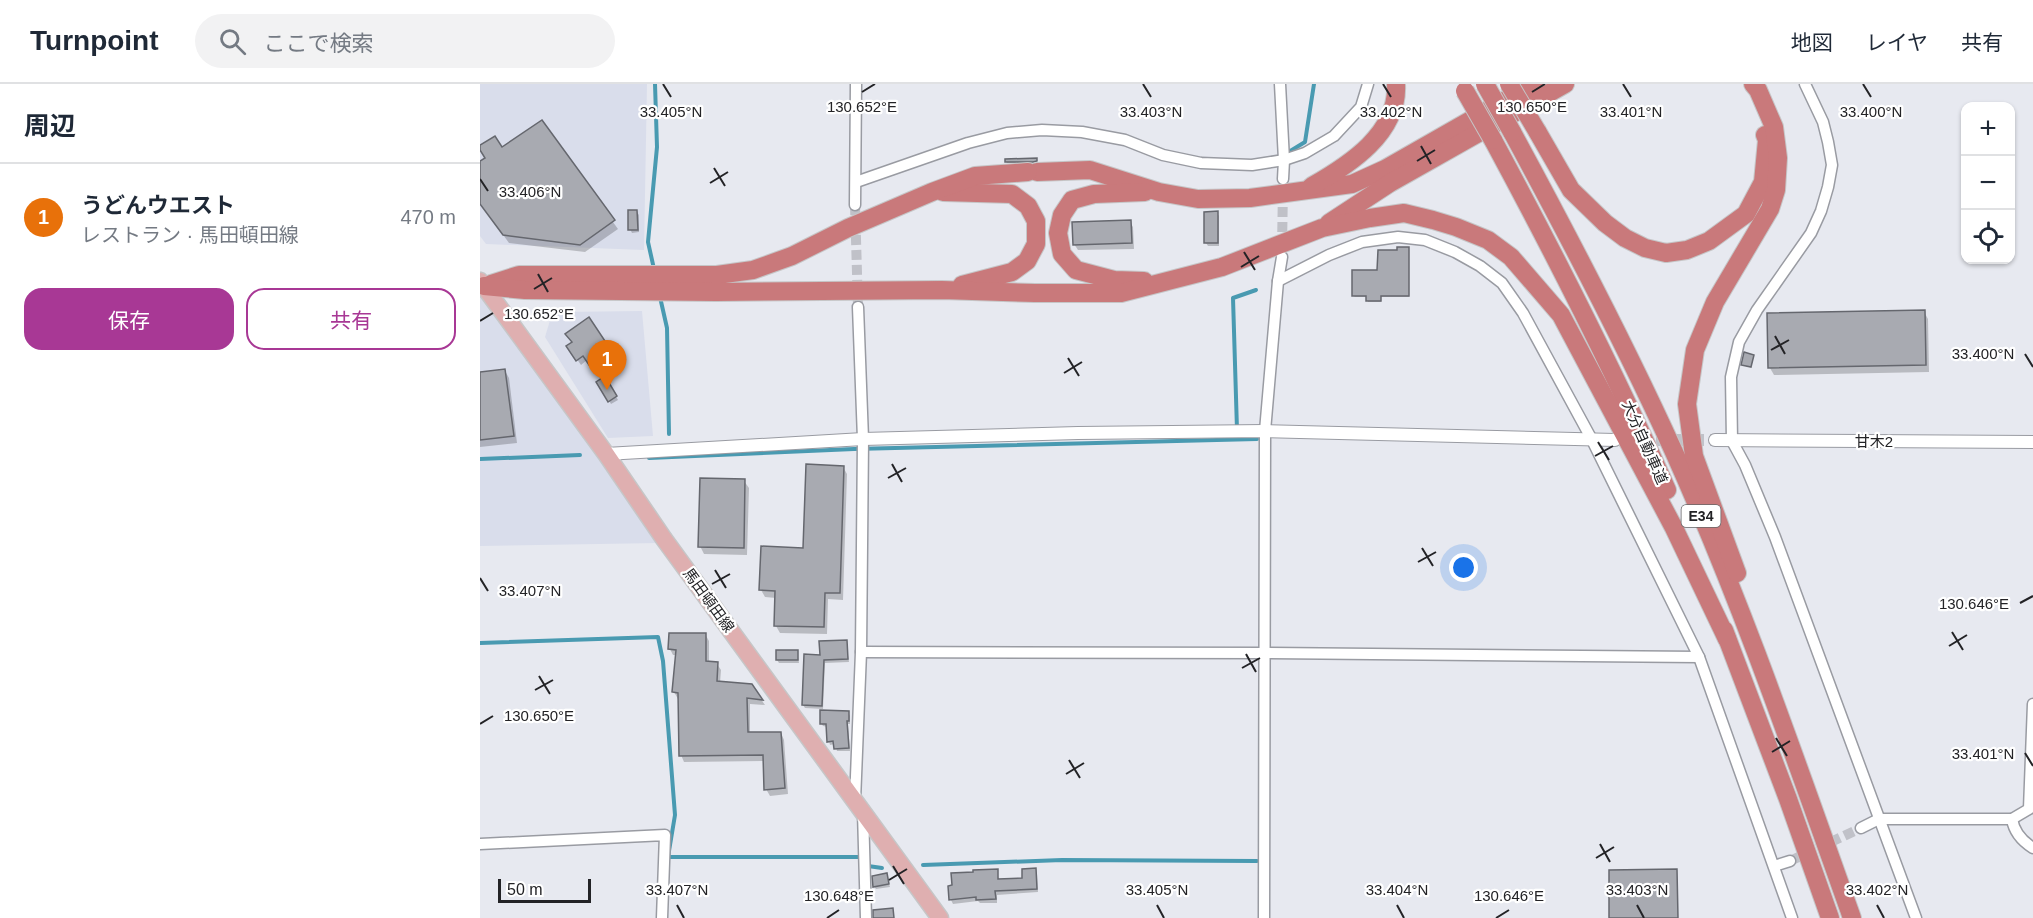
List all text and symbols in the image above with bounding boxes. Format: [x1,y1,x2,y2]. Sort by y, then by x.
search box [195,14,615,68]
text: Turnpoint [30,25,159,56]
icon: search [216,25,249,58]
text: ここで検索 [264,31,374,56]
text: 地図 [1791,31,1833,54]
text: レイヤ [1866,31,1928,54]
text: 共有 [1961,31,2003,54]
text: 130.652°E [827,98,897,115]
text: 130.650°E [1497,98,1567,115]
map controls [1961,102,2015,264]
button: + [1961,102,2015,156]
text: 33.405°N [640,103,702,120]
text: 33.403°N [1120,103,1182,120]
text: 33.402°N [1360,103,1422,120]
text: 33.401°N [1600,103,1662,120]
text: 33.400°N [1840,103,1902,120]
text: 周辺 [24,111,76,141]
button: − [1961,156,2015,210]
text: 33.406°N [499,183,561,200]
text: うどんウエスト [81,193,235,218]
text: 1 [38,206,49,228]
text: 470 m [400,206,456,228]
button: locate [1961,210,2015,264]
text: レストラン · 馬田頓田線 [81,224,299,246]
button: 保存 [24,288,234,350]
button: 共有 [246,288,456,350]
text: 130.652°E [504,305,574,322]
pin: 1 [588,340,626,390]
text: 33.400°N [1952,345,2014,362]
street label: 大分自動車道 [1619,397,1671,487]
street label: 甘木2 [1855,433,1893,450]
road number: E34 [1682,505,1720,527]
your location [1449,553,1478,582]
street label: 馬田頓田線 [680,565,738,635]
text: 33.407°N [499,582,561,599]
text: 130.646°E [1939,595,2009,612]
text: 130.650°E [504,707,574,724]
text: 33.401°N [1952,745,2014,762]
scale bar [498,876,591,904]
text: 50 m [507,881,543,898]
text: 33.407°N [646,881,708,898]
text: 33.405°N [1126,881,1188,898]
text: 33.404°N [1366,881,1428,898]
text: 33.403°N [1606,881,1668,898]
text: 33.402°N [1846,881,1908,898]
text: 130.648°E [804,887,874,904]
text: 130.646°E [1474,887,1544,904]

